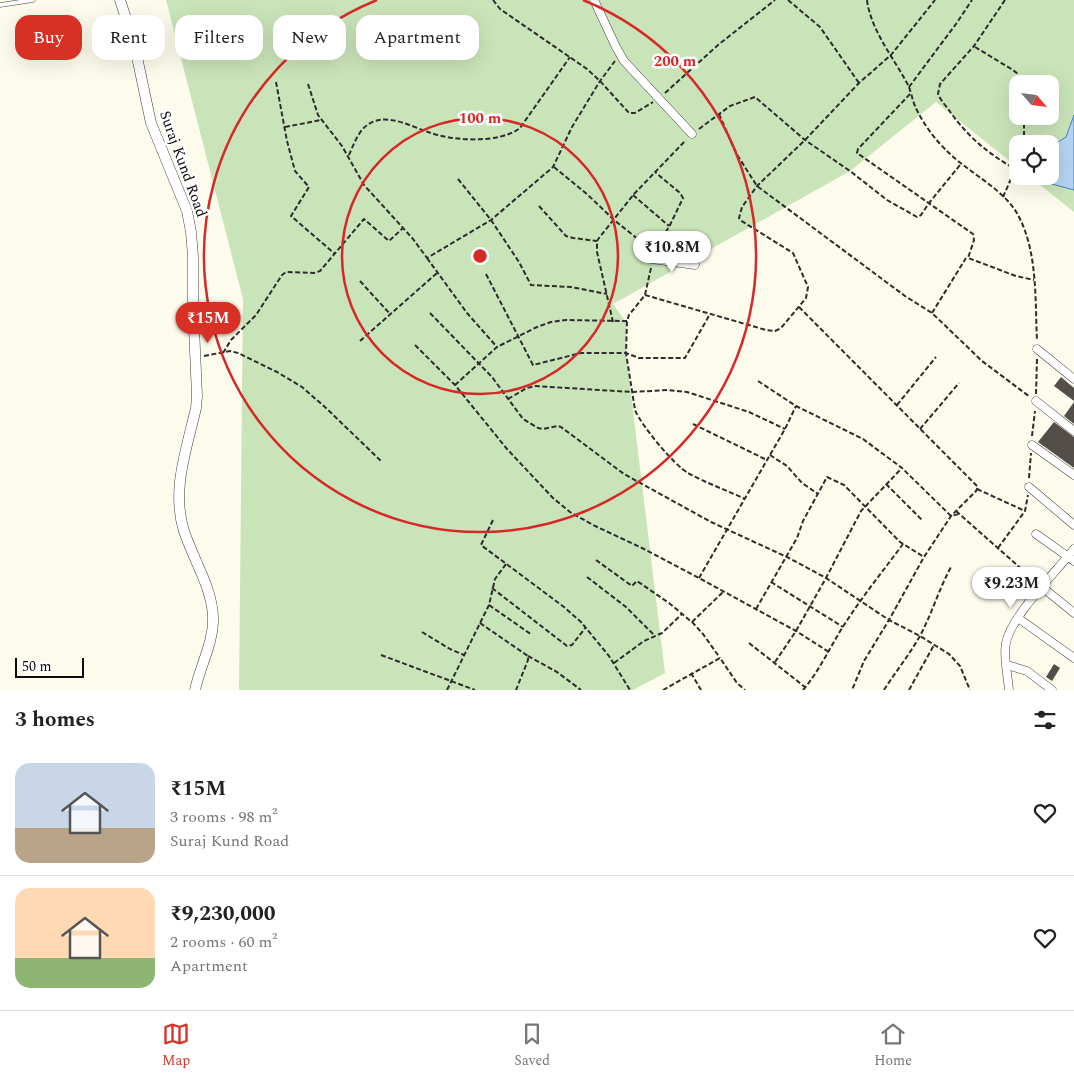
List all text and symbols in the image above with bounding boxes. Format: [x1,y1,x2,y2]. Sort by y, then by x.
chip: Buy [15,15,82,60]
chip: Rent [92,15,165,60]
chip: Filters [175,15,263,60]
chip: New [273,15,346,60]
chip: Apartment [356,15,479,60]
text: 200 m [654,50,697,73]
north arrow [1009,75,1059,125]
map controls [1009,75,1059,185]
text: 100 m [459,107,502,130]
street label: Suraj Kund Road [153,108,213,220]
button: locate [1009,135,1059,185]
pin: ₹10.8M [631,230,713,273]
text: ₹10.8M [644,235,700,259]
centre of rings [471,247,489,265]
pin: ₹15M [178,302,238,344]
text: ₹15M [187,306,229,330]
pin: ₹9.23M [970,566,1052,609]
text: ₹9.23M [983,571,1039,595]
scale bar [15,655,84,678]
text: 50 m [22,656,52,677]
text: 3 homes [15,704,95,736]
icon: filters [1031,706,1059,734]
text: ₹15M [170,773,226,805]
icon: home [55,783,115,843]
icon: heart [1031,799,1059,827]
text: 3 rooms · 98 m² [170,805,277,829]
text: Suraj Kund Road [170,829,289,853]
text: ₹9,230,000 [170,898,276,930]
icon: home [55,908,115,968]
icon: heart [1031,924,1059,952]
text: 2 rooms · 60 m² [170,930,277,954]
text: Apartment [170,954,248,978]
tab: Map [162,1020,190,1071]
tab: Saved [514,1020,550,1071]
tab: Home [874,1020,912,1071]

